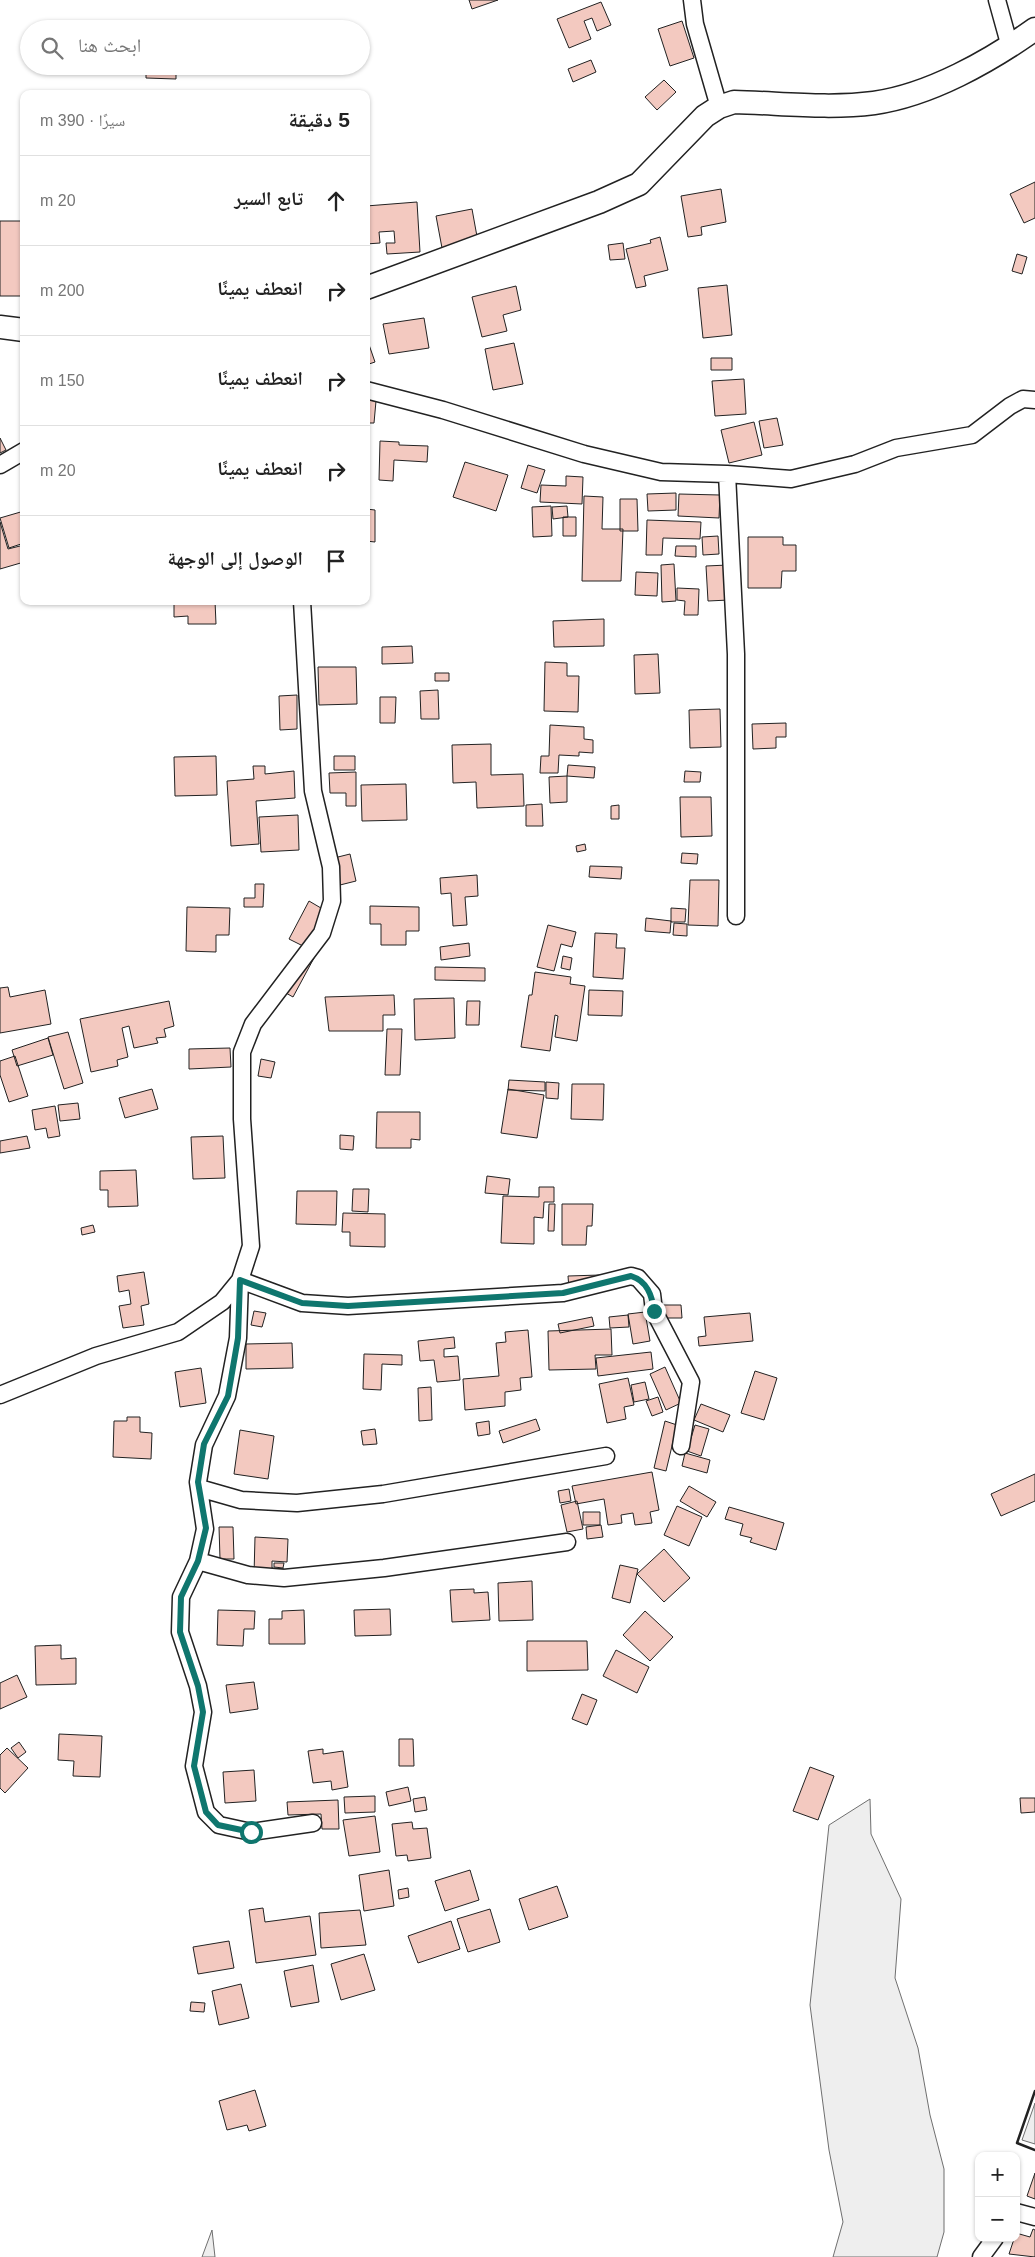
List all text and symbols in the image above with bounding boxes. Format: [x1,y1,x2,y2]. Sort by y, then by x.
search box [20,20,370,75]
icon: search [38,34,66,62]
text: ابحث هنا [78,35,141,56]
text: 5 دقيقة [288,108,350,131]
text: سيرًا · 390 m [40,112,125,129]
icon: ahead [322,187,350,215]
text: تابع السير [234,188,303,209]
text: 20 m [40,192,76,209]
icon: right [322,277,350,305]
text: انعطف يمينًا [217,278,303,299]
text: 200 m [40,282,84,299]
icon: right [322,367,350,395]
text: انعطف يمينًا [217,368,303,389]
text: 150 m [40,372,84,389]
icon: right [322,457,350,485]
text: انعطف يمينًا [217,458,303,479]
text: 20 m [40,462,76,479]
icon: arrive [322,547,350,575]
text: الوصول إلى الوجهة [167,548,303,569]
route end [643,1300,666,1323]
route start [240,1821,263,1844]
map controls [975,2152,1020,2242]
button: + [975,2152,1020,2197]
button: − [975,2197,1020,2242]

